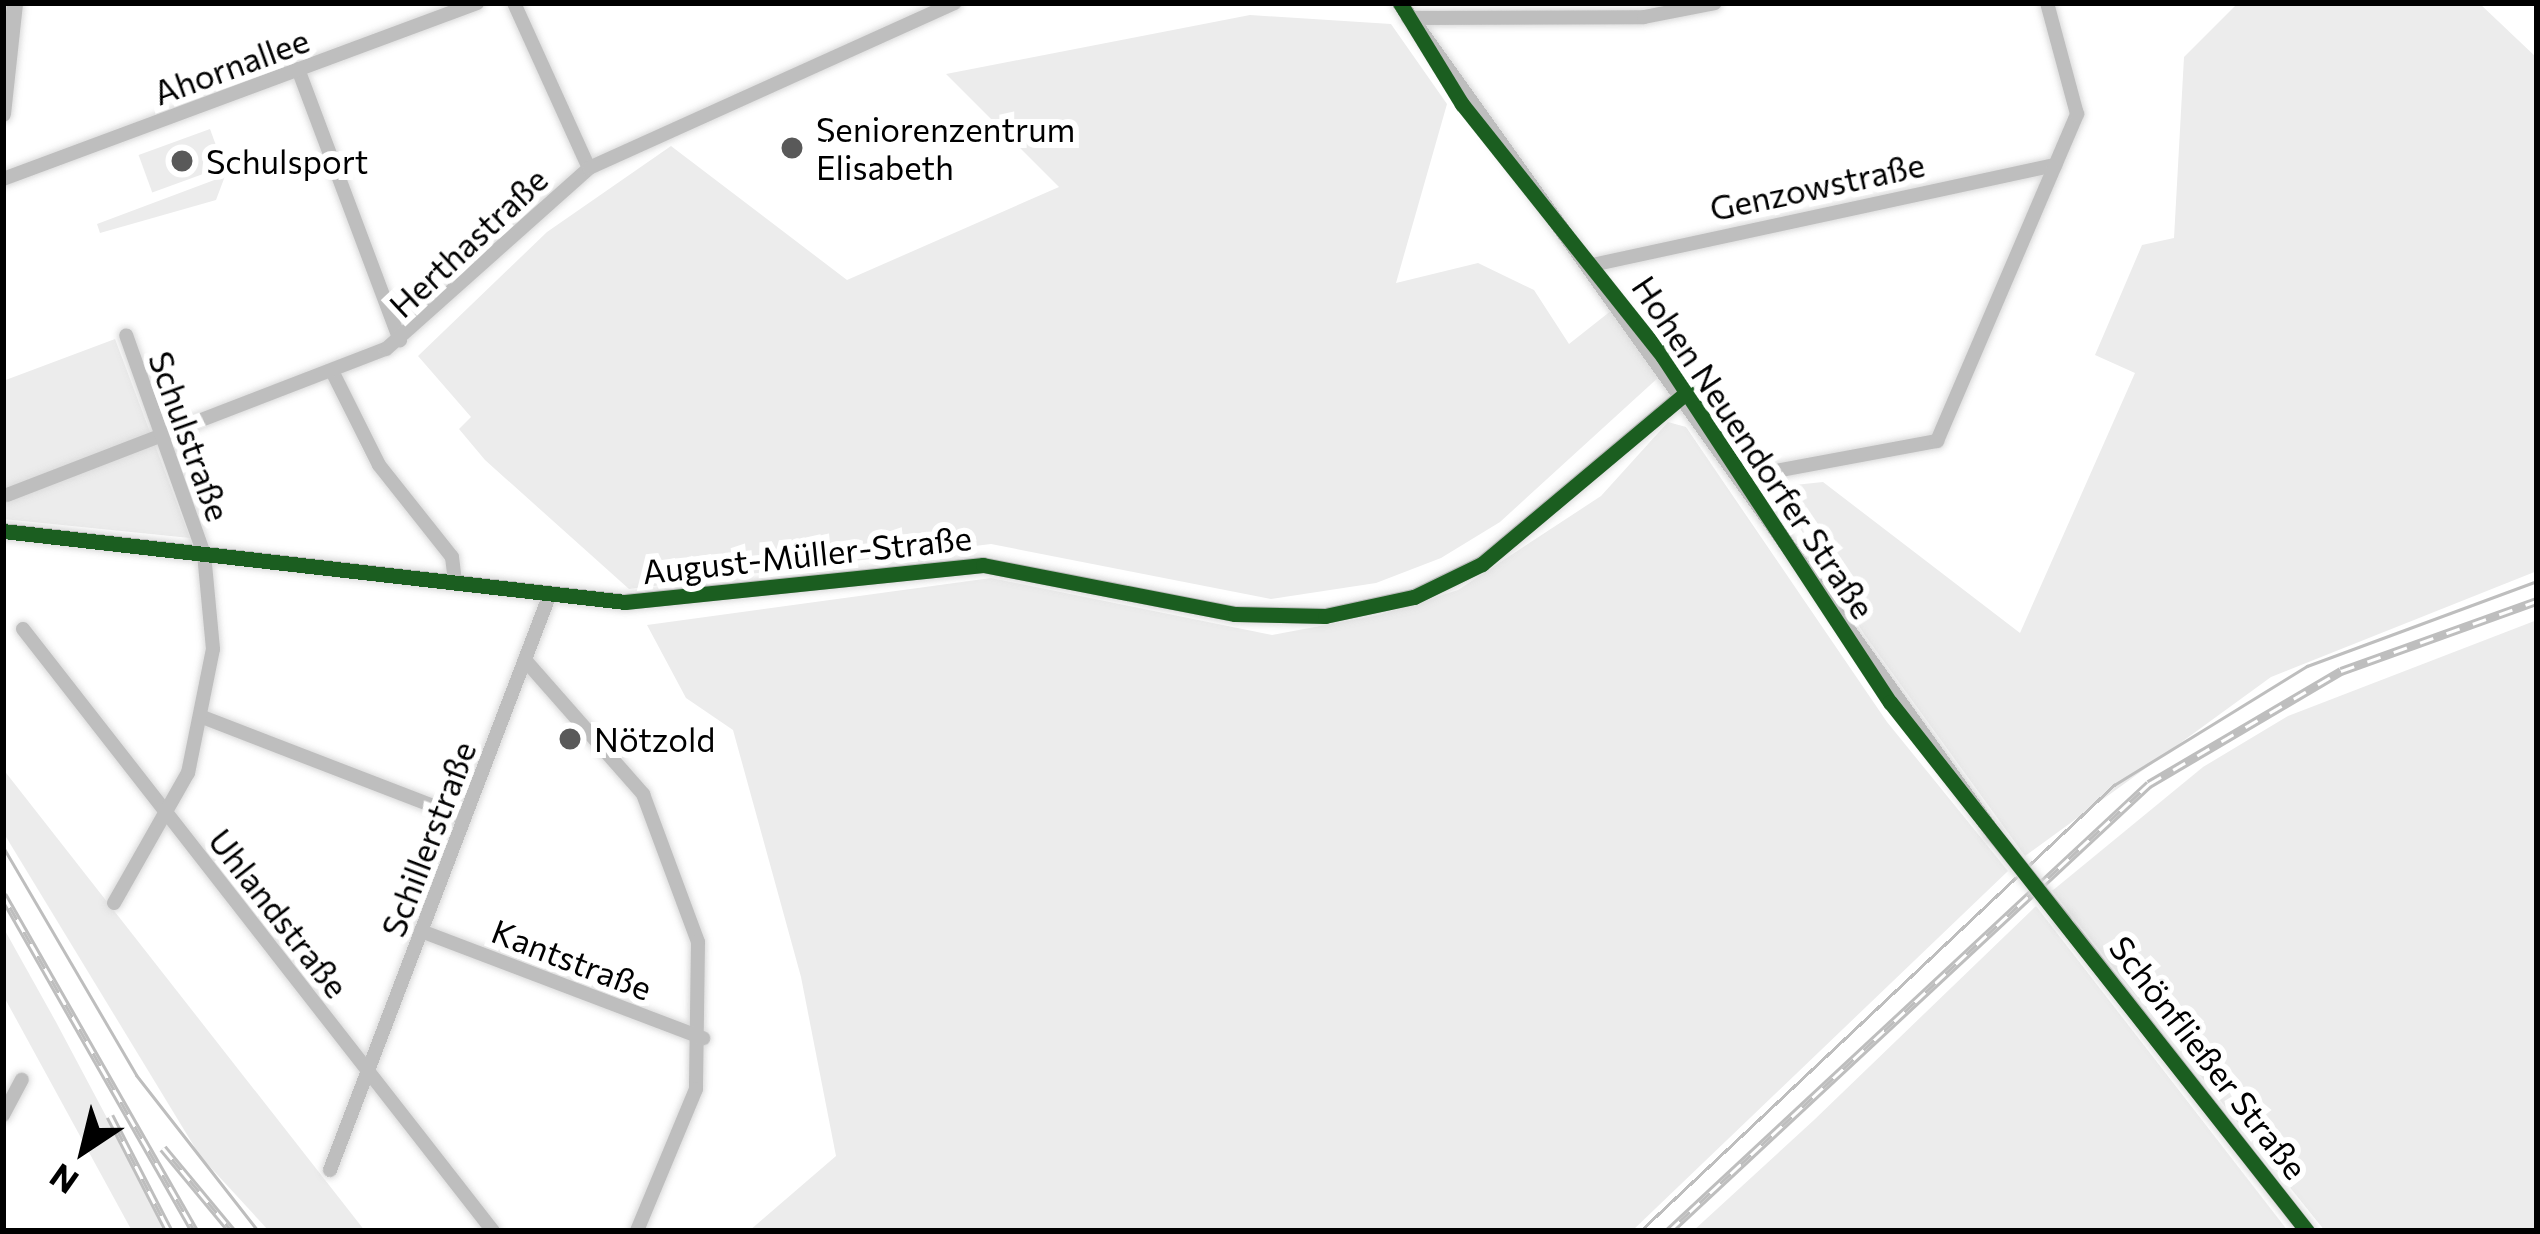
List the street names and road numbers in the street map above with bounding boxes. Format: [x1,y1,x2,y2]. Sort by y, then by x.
street label: Ahornallee [148,20,314,112]
street label: Genzowstraße [1706,144,1928,228]
street label: Herthastraße [381,159,555,325]
street label: Hohen Neuendorfer Straße [1625,268,1883,626]
street label: Schulstraße [141,346,239,526]
street label: August-Müller-Straße [640,517,974,591]
street label: Schillerstraße [373,736,483,942]
street label: Uhlandstraße [201,821,357,1005]
street label: Kantstraße [487,910,657,1008]
street label: Schönfließer Straße [2102,928,2316,1186]

